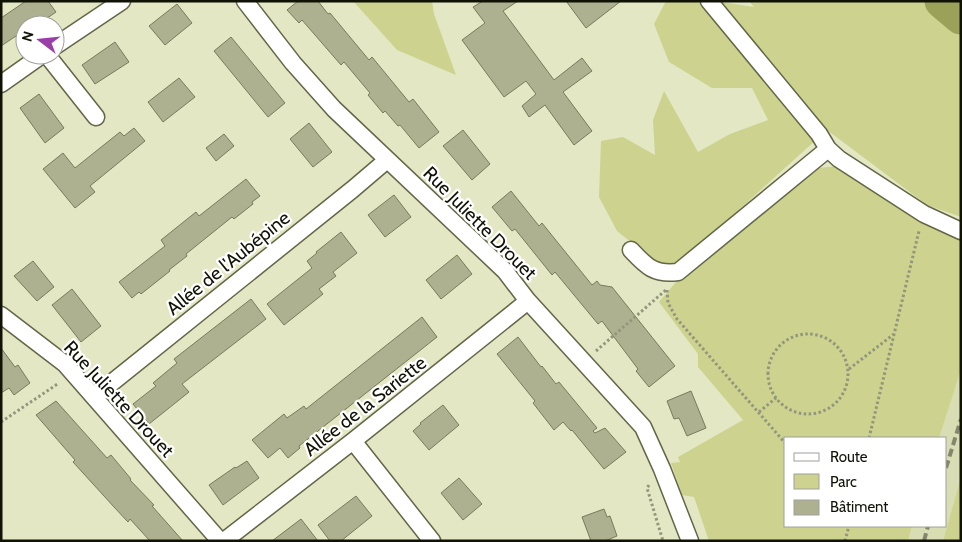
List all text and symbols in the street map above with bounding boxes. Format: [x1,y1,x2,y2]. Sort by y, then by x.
north arrow [15,15,65,65]
text: N [17,29,38,44]
street label: Rue Juliette Drouet [419,162,542,285]
street label: Allée de l'Aubépine [162,206,295,320]
street label: Rue Juliette Drouet [59,336,179,462]
street label: Allée de la Sariette [299,351,431,461]
legend [784,437,947,527]
text: Route [830,448,868,466]
text: Parc [830,473,857,491]
text: Bâtiment [830,498,888,516]

